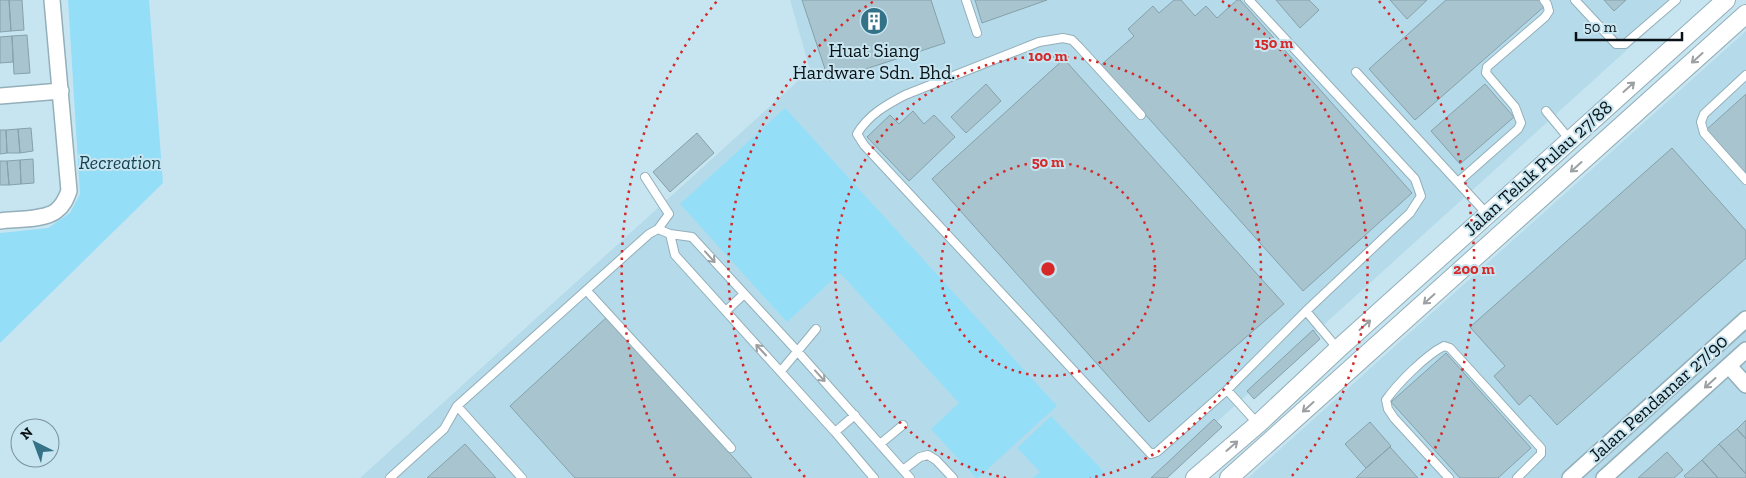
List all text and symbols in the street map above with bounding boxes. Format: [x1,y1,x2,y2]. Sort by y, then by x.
building icon: Huat Siang Hardware Sdn. Bhd. [859,6,889,36]
scale bar [1576,10,1682,42]
text: 50 m [1584,18,1617,36]
text: 150 m [1255,34,1293,52]
place label: Huat Siang Hardware Sdn. Bhd. [793,39,955,84]
text: 100 m [1028,47,1068,65]
one-way arrow [1690,52,1703,64]
one-way arrow [1622,81,1635,93]
street label: Jalan Teluk Pulau 27/88 [1459,95,1617,241]
park label: Recreation [79,151,161,174]
text: 50 m [1032,153,1064,171]
one-way arrow [1569,161,1582,172]
one-way arrow [704,250,716,263]
centre of rings [1039,260,1057,278]
text: 200 m [1453,260,1495,278]
one-way arrow [1422,293,1435,304]
one-way arrow [1359,319,1372,331]
street label: Jalan Pendamar 27/90 [1584,329,1732,467]
one-way arrow [755,343,767,356]
one-way arrow [814,370,826,383]
one-way arrow [1703,377,1716,389]
one-way arrow [1301,401,1314,413]
north arrow [10,418,60,468]
text: N [17,424,37,444]
one-way arrow [1225,441,1238,452]

